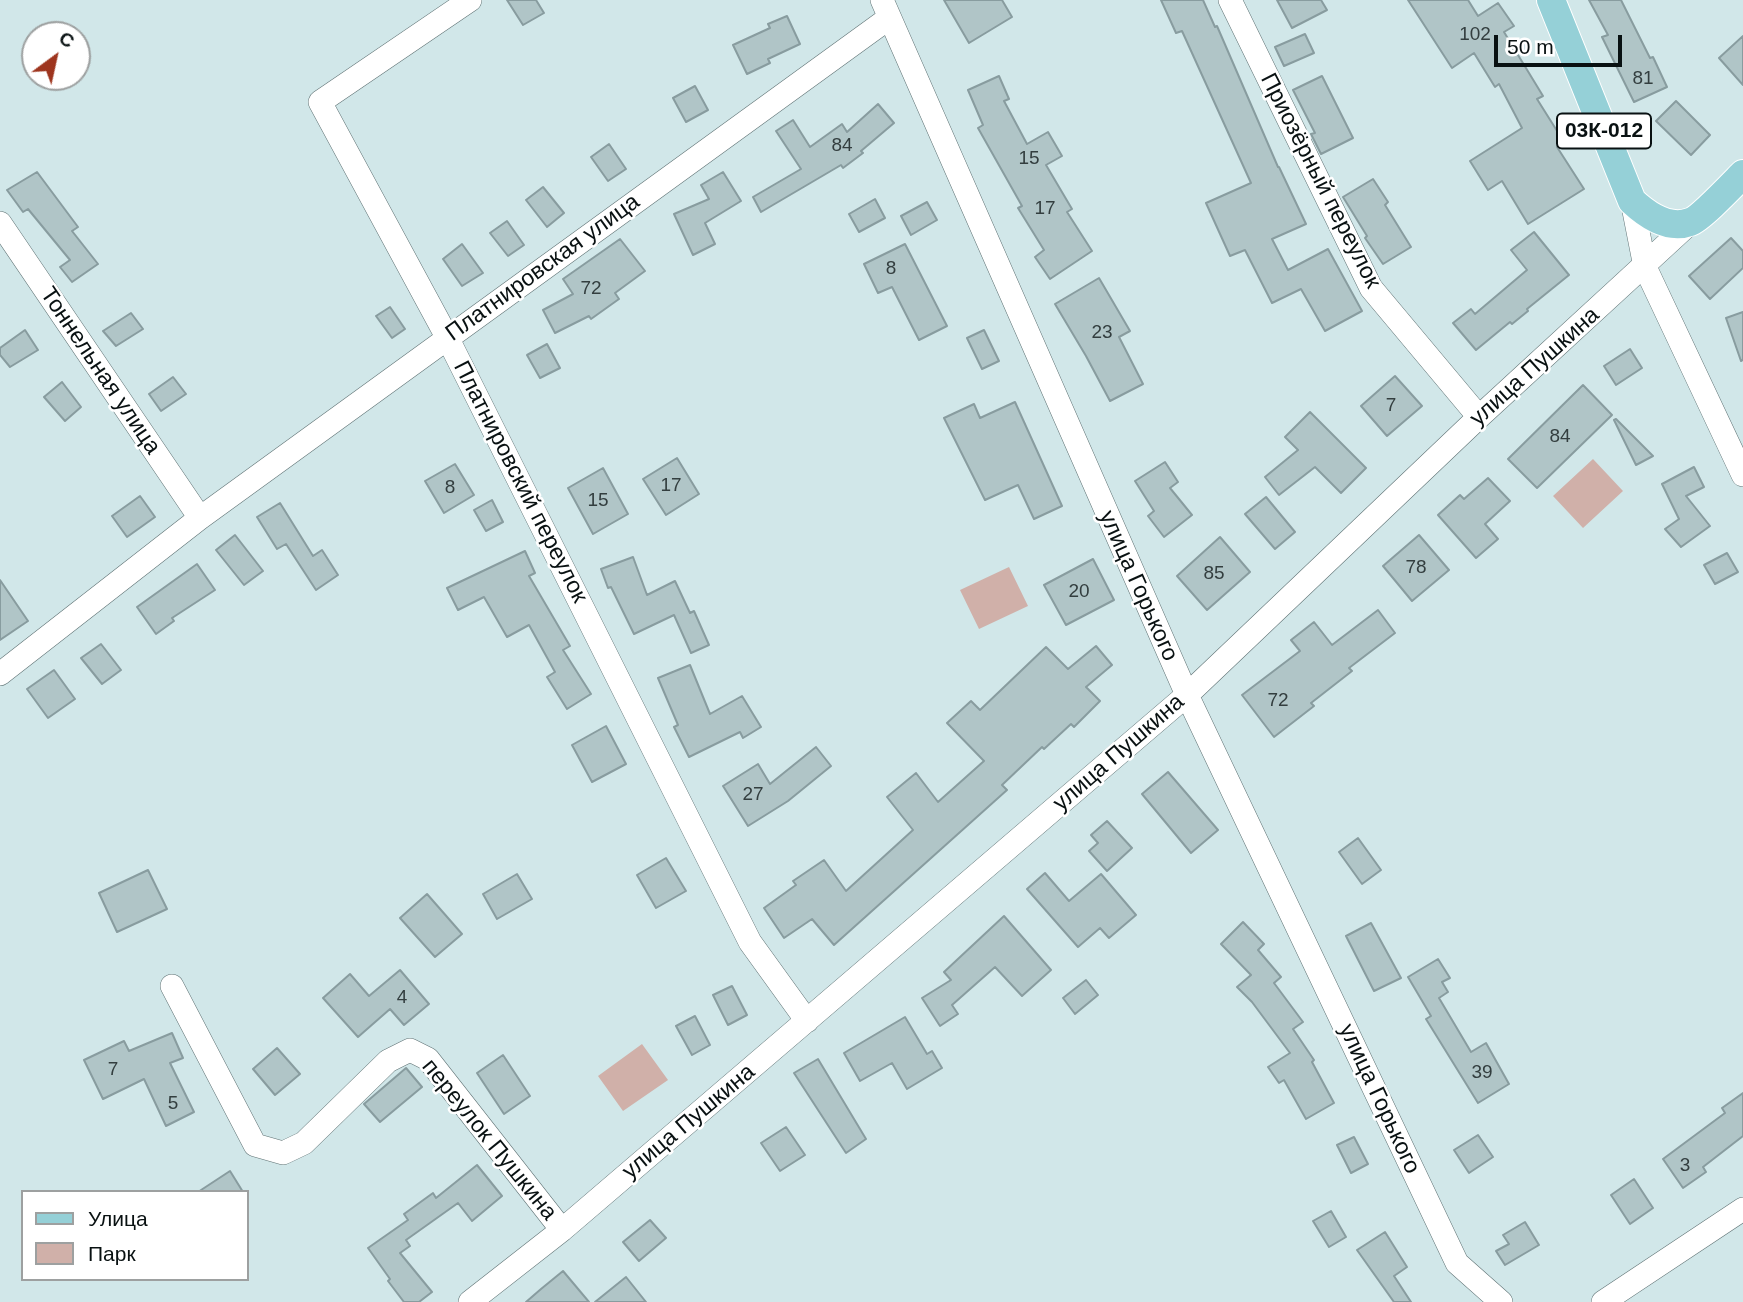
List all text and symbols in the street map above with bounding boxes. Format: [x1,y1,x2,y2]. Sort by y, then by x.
north arrow [21,21,91,91]
scale bar [1498,21,1626,65]
house number: 102 [1459,24,1491,46]
text: С [55,27,78,52]
text: 50 m [1507,35,1554,58]
house number: 81 [1632,68,1654,90]
street label: Приозёрный переулок [1254,69,1386,293]
road number: 03К-012 [1557,114,1651,148]
house number: 84 [831,135,853,157]
house number: 15 [1018,148,1040,170]
street label: Платнировская улица [441,188,645,348]
house number: 17 [1034,198,1056,220]
house number: 8 [886,258,896,280]
house number: 72 [580,278,602,300]
street label: Тоннельная улица [34,282,166,460]
street label: улица Пушкина [1465,302,1605,432]
house number: 23 [1091,322,1113,344]
street label: Платнировский переулок [447,357,593,607]
house number: 7 [1386,395,1396,417]
house number: 84 [1549,426,1571,448]
house number: 17 [660,475,682,497]
house number: 8 [445,477,455,499]
house number: 15 [587,490,609,512]
street label: улица Горького [1092,506,1184,666]
house number: 78 [1405,557,1427,579]
house number: 85 [1203,563,1225,585]
house number: 20 [1068,581,1090,603]
street label: улица Пушкина [1048,689,1190,817]
house number: 72 [1267,690,1289,712]
house number: 27 [742,784,764,806]
house number: 4 [397,987,407,1009]
street label: улица Горького [1332,1020,1426,1178]
street label: переулок Пушкина [416,1054,562,1226]
house number: 7 [108,1059,118,1081]
street label: улица Пушкина [617,1059,761,1185]
house number: 39 [1471,1062,1493,1084]
house number: 5 [168,1093,178,1115]
house number: 3 [1680,1155,1690,1177]
legend [21,1190,248,1281]
text: Улица [88,1207,148,1230]
text: Парк [88,1242,136,1265]

